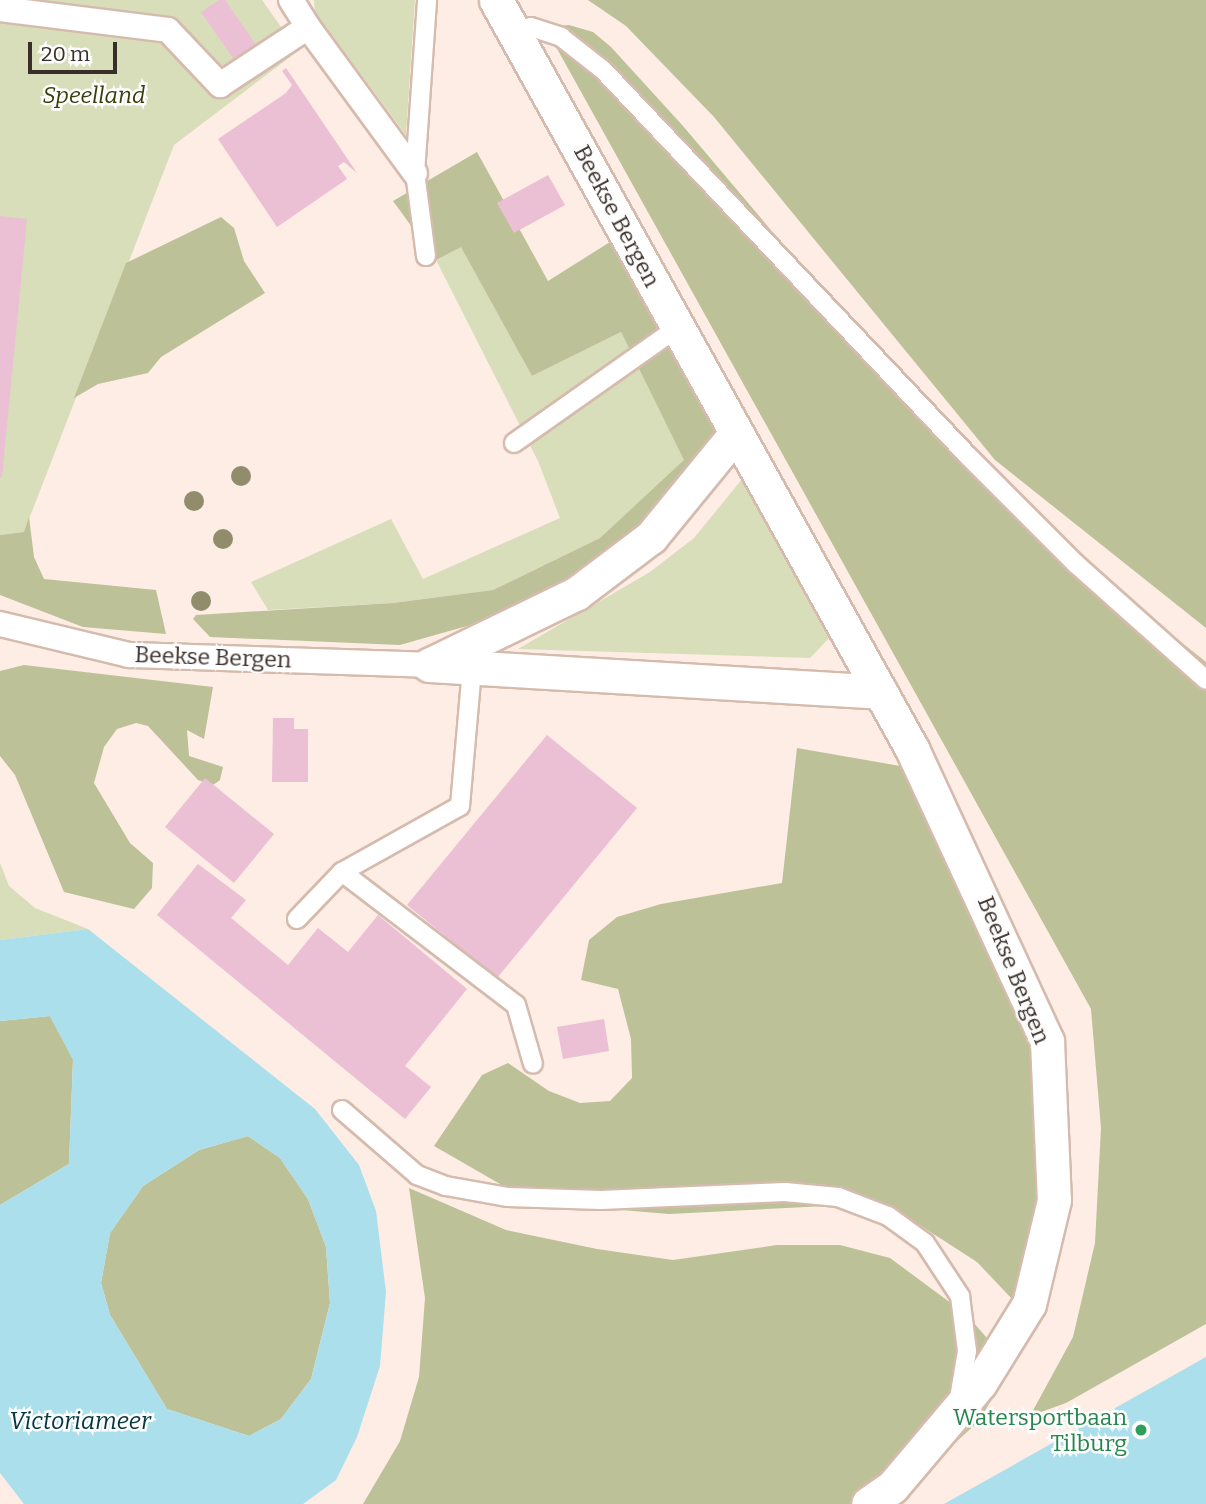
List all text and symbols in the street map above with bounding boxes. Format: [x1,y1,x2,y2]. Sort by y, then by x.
scale bar [32,28,121,72]
text: 20 m [41,41,90,67]
park label: Speelland [43,81,145,109]
street label: Beekse Bergen [568,140,666,292]
street label: Beekse Bergen [134,640,292,674]
street label: Beekse Bergen [972,892,1056,1048]
place label: Watersportbaan Tilburg [953,1403,1127,1457]
water label: Victoriameer [9,1408,151,1436]
marker: Watersportbaan Tilburg [1133,1422,1149,1438]

